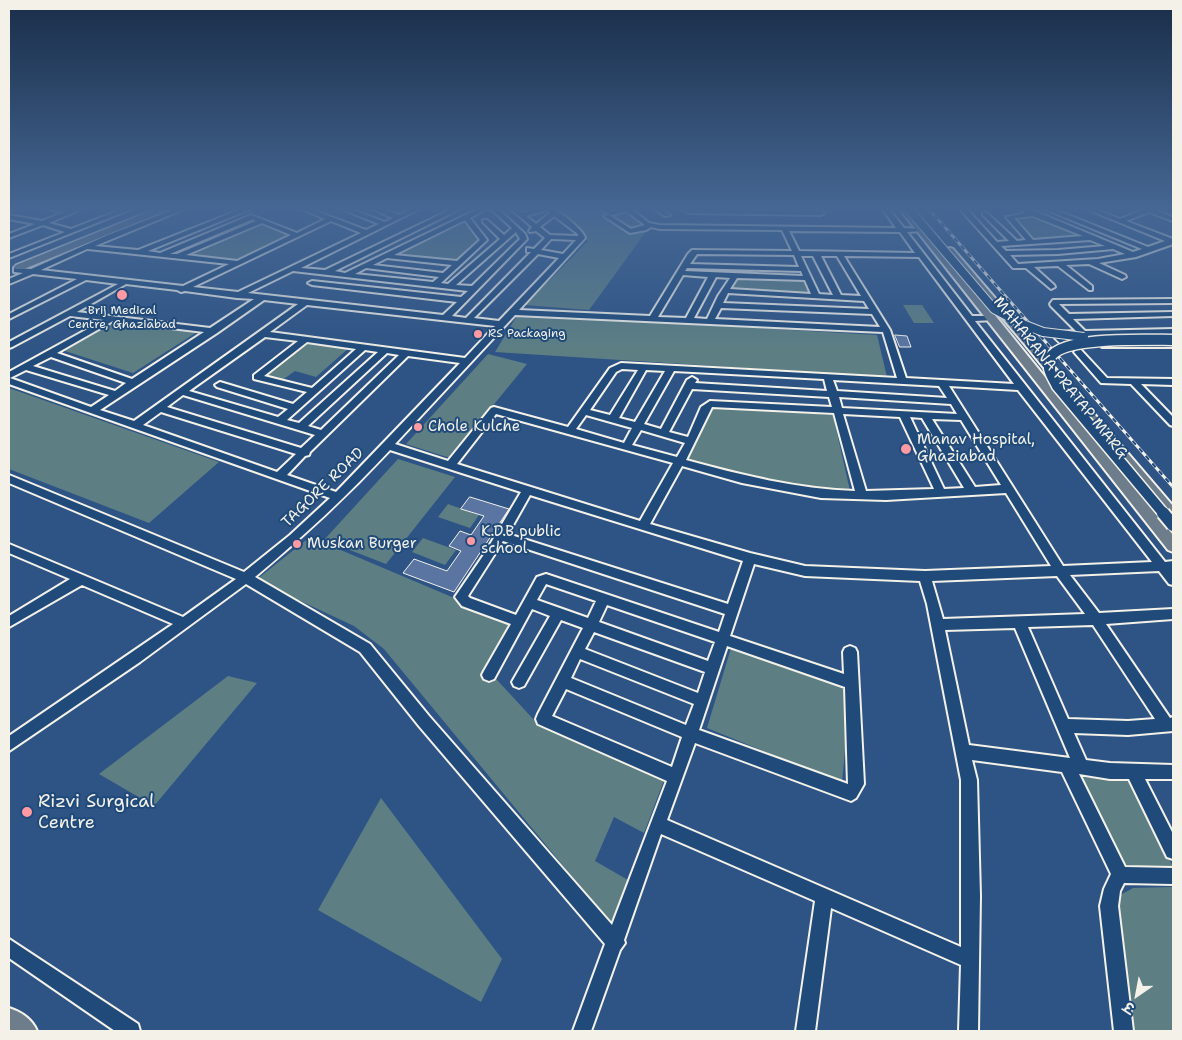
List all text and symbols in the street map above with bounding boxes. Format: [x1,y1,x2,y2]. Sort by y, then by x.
marker: Brij Medical Centre, Ghaziabad [115,288,129,302]
street label: MAHARANA PRATAP MARG [989,293,1131,463]
place label: Brij Medical Centre, Ghaziabad [68,304,176,332]
place label: RS Packaging [488,327,566,341]
marker: RS Packaging [472,328,484,340]
place label: Chole Kulche [428,418,520,436]
marker: Chole Kulche [412,421,424,433]
place label: Manav Hospital, Ghaziabad [917,431,1035,466]
marker: Manav Hospital, Ghaziabad [899,442,913,456]
street label: TAGORE ROAD [278,444,368,532]
place label: K.D.B public school [481,523,561,558]
place label: Muskan Burger [307,535,417,553]
marker: K.D.B public school [465,535,477,547]
marker: Muskan Burger [291,538,303,550]
place label: Rizvi Surgical Centre [38,791,155,834]
marker: Rizvi Surgical Centre [20,805,34,819]
north arrow [1112,970,1162,1020]
text: उ [1120,997,1138,1018]

